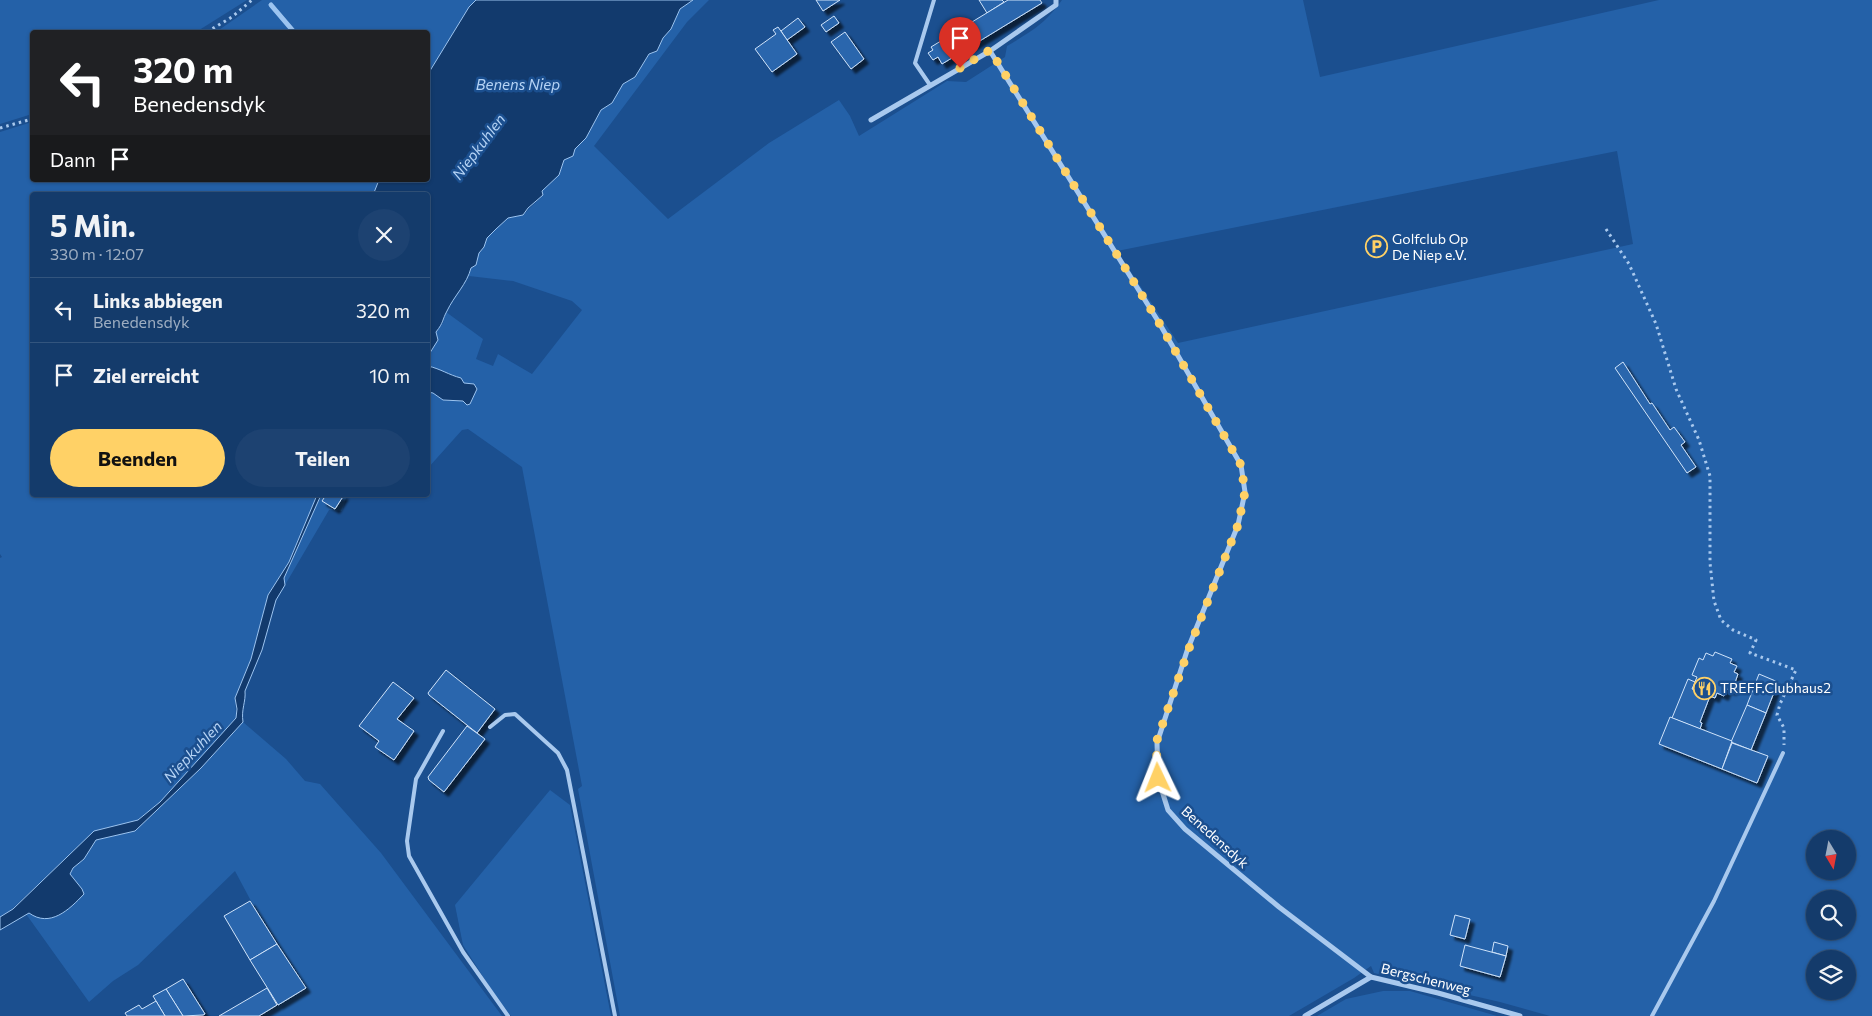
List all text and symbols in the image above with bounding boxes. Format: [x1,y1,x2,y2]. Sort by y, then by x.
pin [939,17,981,68]
icon: arrive [946,24,974,52]
text: 320 m [133,47,233,90]
icon: left [50,50,115,115]
water label: Benens Niep [476,75,560,93]
text: Benedensdyk [133,90,266,117]
water label: Niepkuhlen [448,110,509,183]
icon: arrive [106,145,134,173]
text: Dann [50,148,96,171]
text: 5 Min. [50,206,136,243]
button: close [358,209,410,261]
place label: Golfclub Op De Niep e.V. [1392,230,1468,263]
parking icon: Golfclub Op De Niep e.V. [1364,235,1388,259]
text: 330 m · 12:07 [50,244,144,263]
text: Links abbiegen [93,289,223,312]
icon: left [50,296,78,324]
text: 320 m [356,299,410,322]
text: Benedensdyk [93,312,190,331]
icon: arrive [50,361,78,389]
text: Ziel erreicht [93,364,199,387]
text: 10 m [369,364,410,387]
button: Beenden [50,429,225,487]
button: Teilen [235,429,410,487]
restaurant icon: TREFF.Clubhaus2 [1692,676,1716,700]
place label: TREFF.Clubhaus2 [1720,679,1831,696]
water label: Niepkuhlen [159,717,225,786]
position arrow [1131,751,1183,803]
street label: Benedensdyk [1178,802,1253,872]
north arrow [1806,830,1856,880]
map controls [1806,830,1856,1000]
button: search [1806,890,1856,940]
button: layers [1806,950,1856,1000]
street label: Bergschenweg [1379,959,1473,998]

